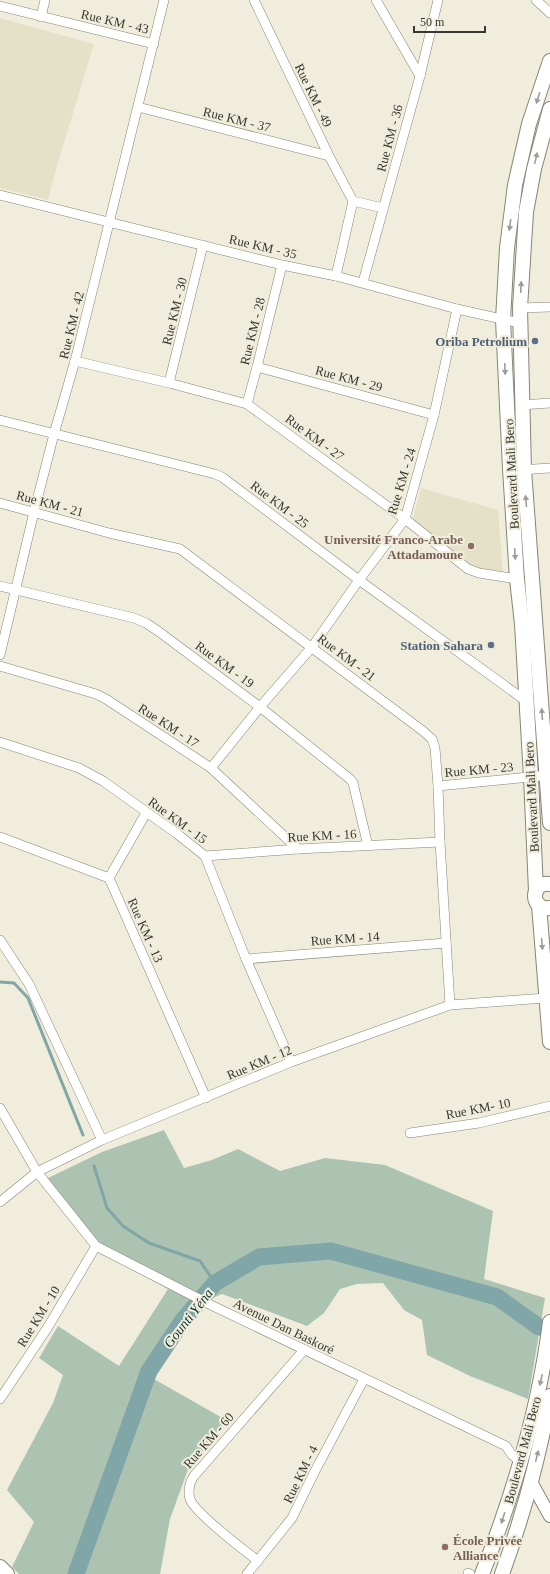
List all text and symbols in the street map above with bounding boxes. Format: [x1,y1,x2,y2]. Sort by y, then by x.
street label: Rue KM - 43 [80,6,150,37]
scale bar [414,8,485,34]
text: 50 m [420,15,445,29]
street label: Rue KM - 49 [292,61,335,130]
one-way arrow [535,93,541,105]
street label: Rue KM - 36 [373,102,406,173]
street label: Rue KM - 37 [202,104,273,135]
one-way arrow [534,152,540,164]
one-way arrow [507,219,513,231]
street label: Rue KM - 35 [228,231,298,262]
street label: Rue KM - 30 [159,276,190,346]
one-way arrow [517,281,524,293]
street label: Rue KM - 42 [56,290,87,360]
street label: Rue KM - 28 [237,296,268,366]
place label: Oriba Petrolium [435,334,527,349]
marker: Oriba Petrolium [530,336,540,346]
street label: Rue KM - 29 [314,362,384,395]
one-way arrow [502,363,509,375]
street label: Rue KM - 27 [282,411,347,464]
street label: Boulevard Mali Bero [501,418,522,530]
street label: Rue KM - 24 [384,445,419,516]
street label: Rue KM - 25 [248,478,312,531]
street label: Rue KM - 21 [15,487,85,520]
one-way arrow [523,495,529,507]
place label: Université Franco-Arabe Attadamoune [324,532,463,562]
marker: Université Franco-Arabe Attadamoune [466,541,476,551]
one-way arrow [512,548,519,560]
street label: Rue KM - 21 [315,631,379,684]
street label: Rue KM - 19 [192,638,257,691]
place label: Station Sahara [400,638,483,653]
marker: Station Sahara [486,640,496,650]
street label: Rue KM - 17 [136,700,202,751]
one-way arrow [539,708,546,720]
street label: Boulevard Mali Bero [521,741,542,853]
street label: Rue KM - 23 [444,759,514,780]
street label: Rue KM - 15 [145,794,210,847]
street label: Rue KM - 16 [287,826,357,845]
street label: Rue KM - 13 [125,896,166,965]
street label: Rue KM - 14 [310,929,380,948]
one-way arrow [538,938,545,950]
street label: Rue KM - 12 [225,1042,294,1083]
street label: Rue KM- 10 [444,1095,512,1122]
street label: Rue KM - 10 [14,1283,63,1349]
water label: Gounti Yéna [161,1286,216,1351]
street label: Avenue Dan Baskoré [231,1296,337,1357]
one-way arrow [537,1374,543,1386]
street label: Boulevard Mali Bero [501,1395,544,1505]
street label: Rue KM - 60 [180,1409,237,1471]
street label: Rue KM - 4 [280,1442,321,1506]
one-way arrow [535,1450,541,1462]
one-way arrow [499,1513,505,1525]
place label: École Privée Alliance [453,1533,522,1563]
marker: École Privée Alliance [440,1542,450,1552]

